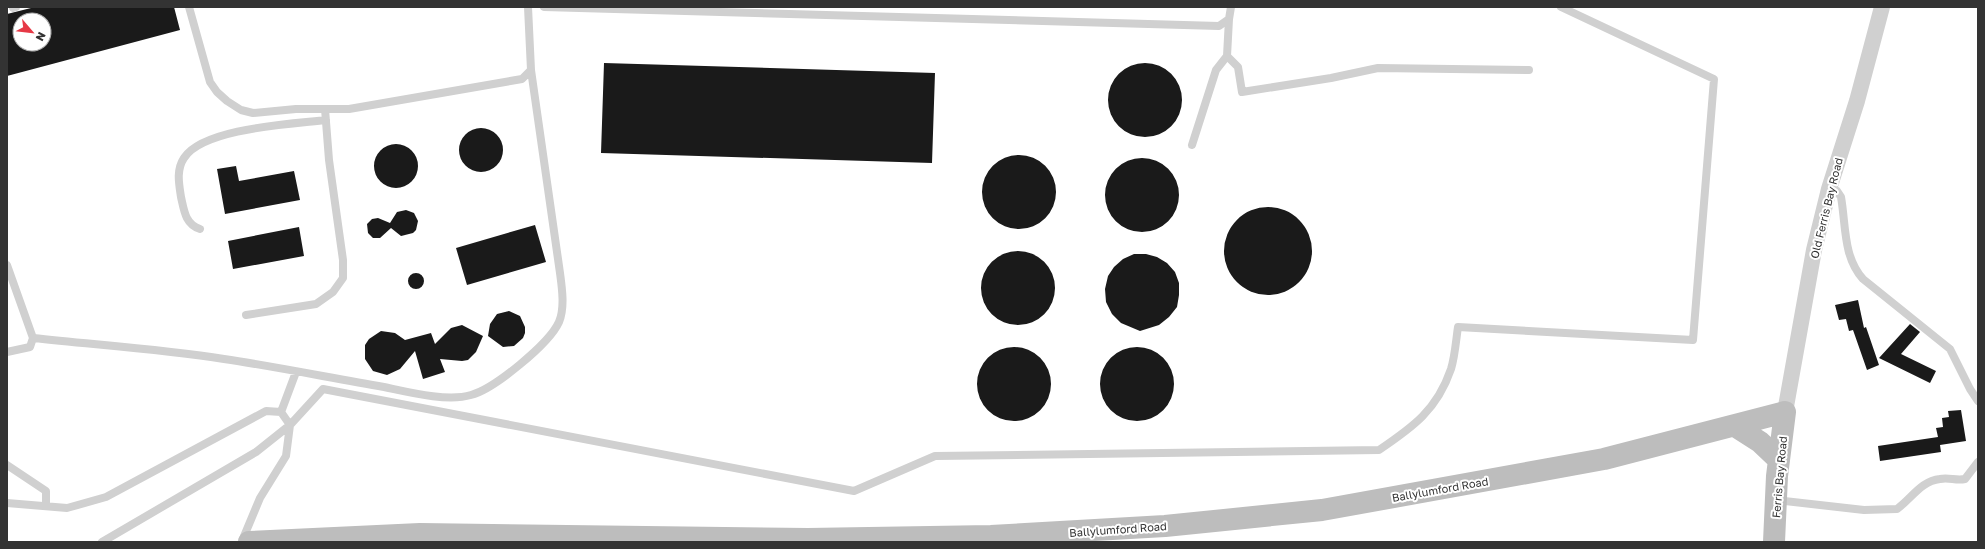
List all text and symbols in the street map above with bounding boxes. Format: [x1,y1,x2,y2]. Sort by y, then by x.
north arrow [12,12,52,52]
text: N [34,30,49,44]
street label: Old Ferris Bay Road [1807,156,1845,260]
street label: Ferris Bay Road [1769,436,1789,518]
street label: Ballylumford Road [1391,474,1489,504]
street label: Ballylumford Road [1069,519,1167,539]

